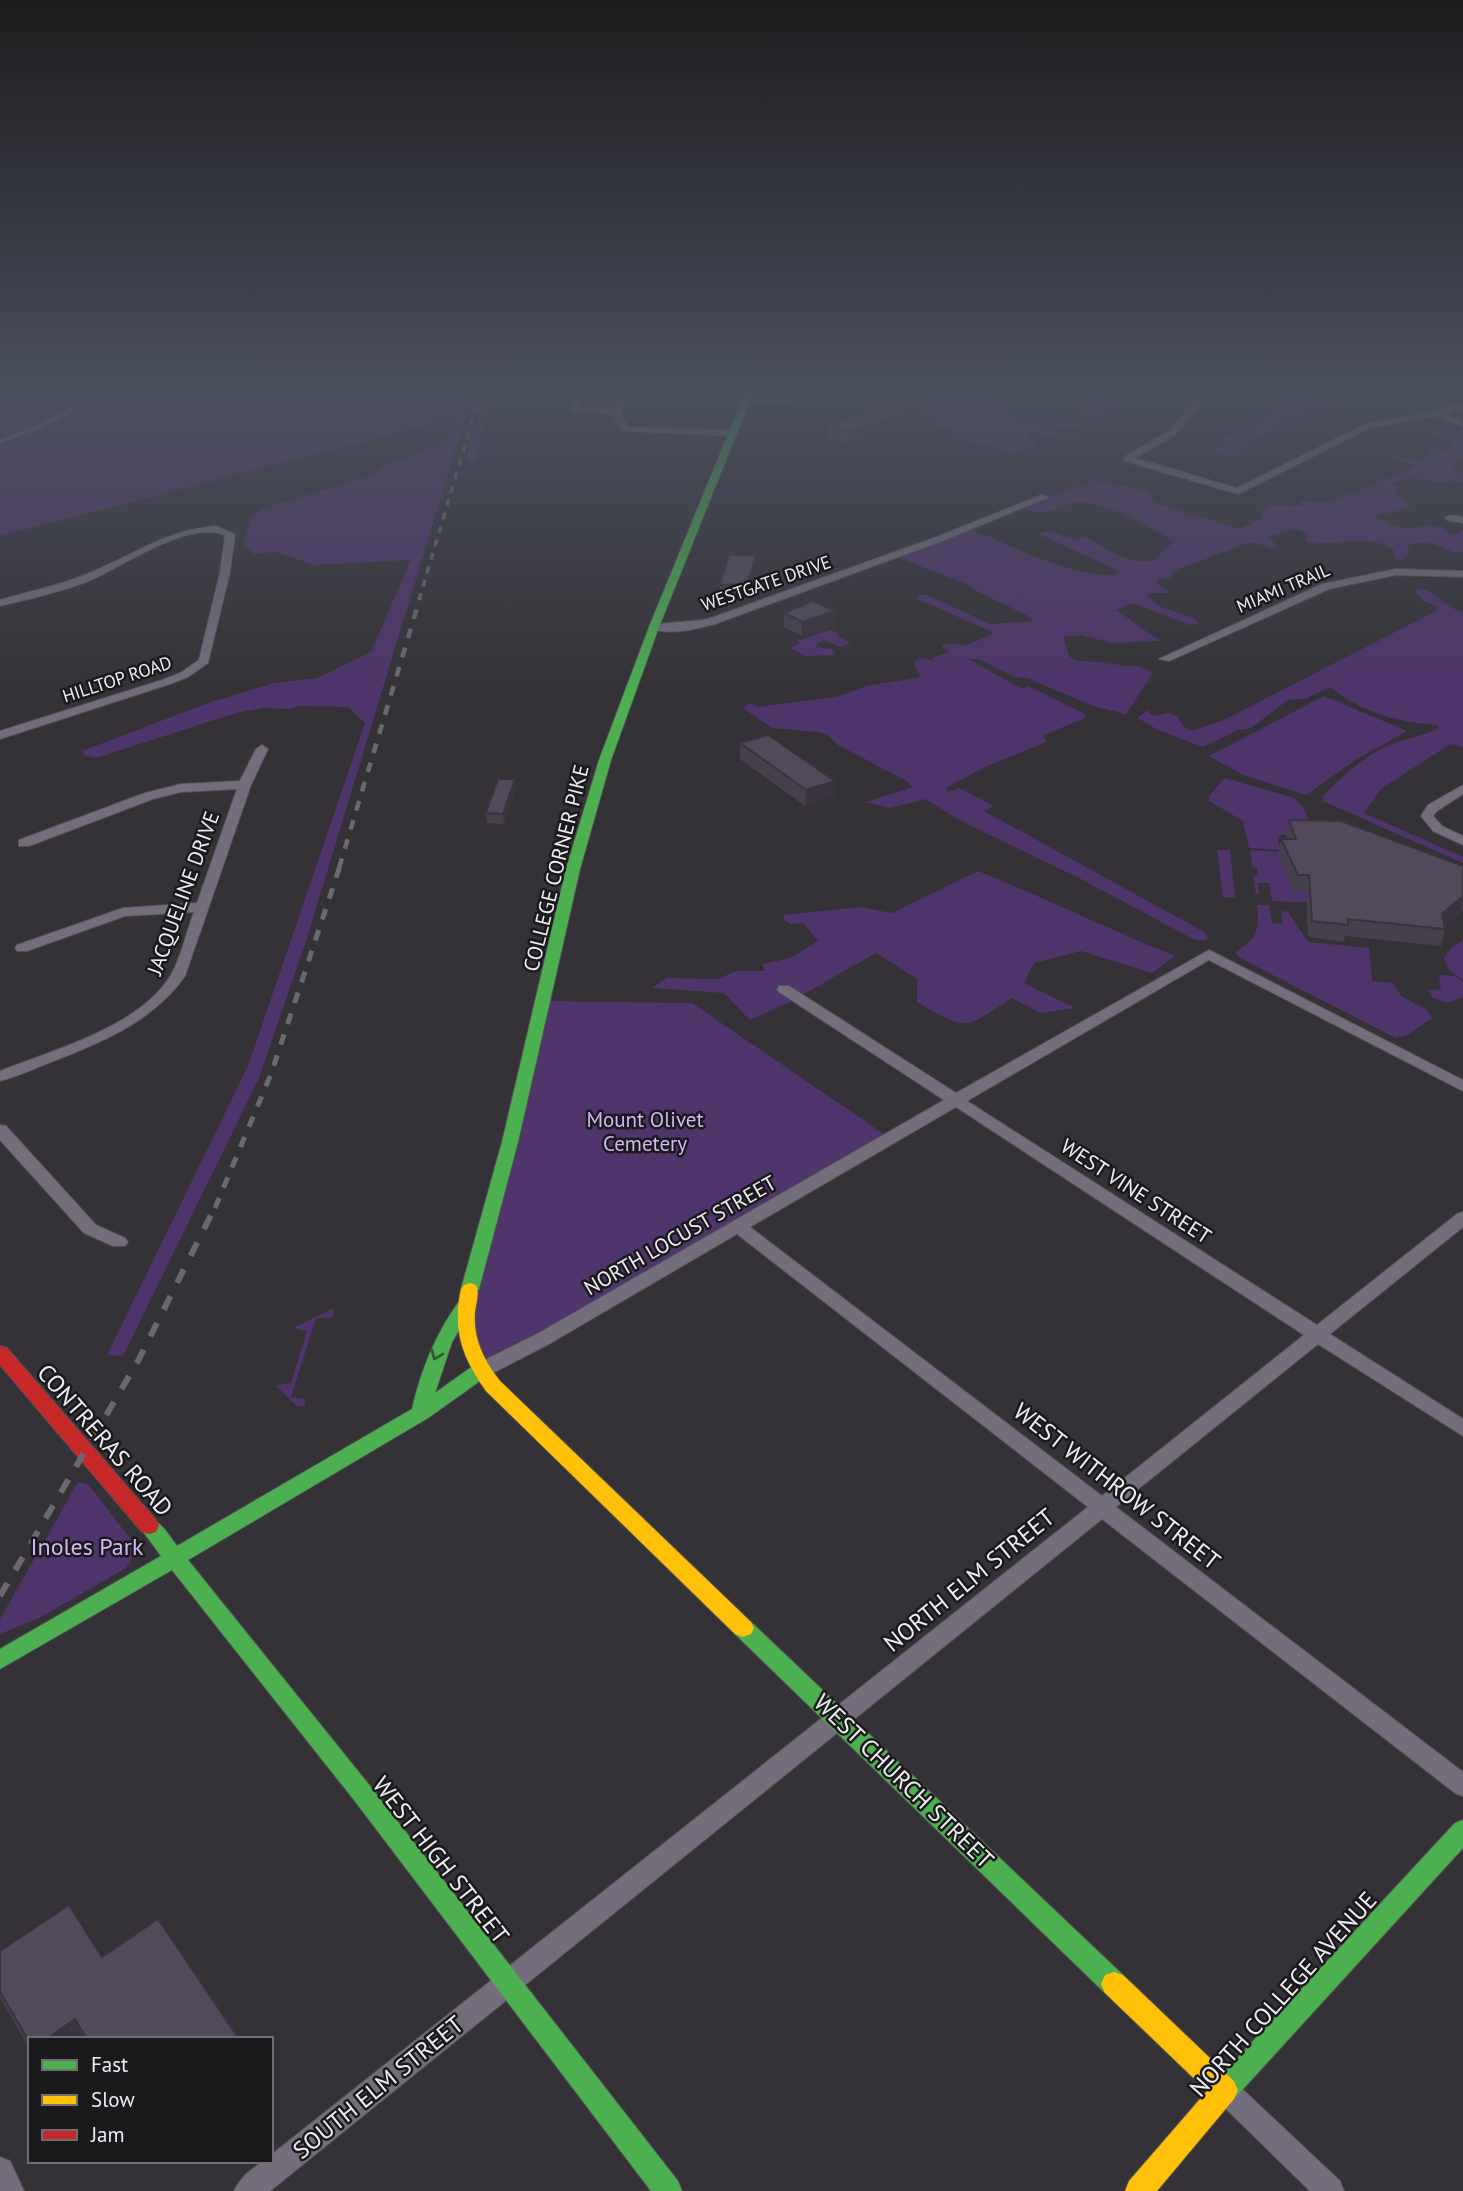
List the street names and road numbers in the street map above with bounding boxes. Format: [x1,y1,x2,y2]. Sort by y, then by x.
street label: WESTGATE DRIVE [698,550,834,616]
street label: MIAMI TRAIL [1233,558,1333,618]
street label: HILLTOP ROAD [60,651,174,707]
street label: COLLEGE CORNER PIKE [517,762,595,974]
street label: JACQUELINE DRIVE [141,808,225,979]
street label: WEST VINE STREET [1056,1132,1217,1250]
street label: NORTH LOCUST STREET [579,1169,781,1301]
street label: CONTRERAS ROAD [30,1357,180,1523]
street label: WEST WITHROW STREET [1007,1395,1227,1577]
street label: NORTH ELM STREET [877,1501,1061,1659]
street label: WEST CHURCH STREET [807,1687,1001,1875]
street label: WEST HIGH STREET [366,1770,516,1950]
street label: NORTH COLLEGE AVENUE [1183,1885,1383,2103]
street label: SOUTH ELM STREET [286,2009,470,2165]

